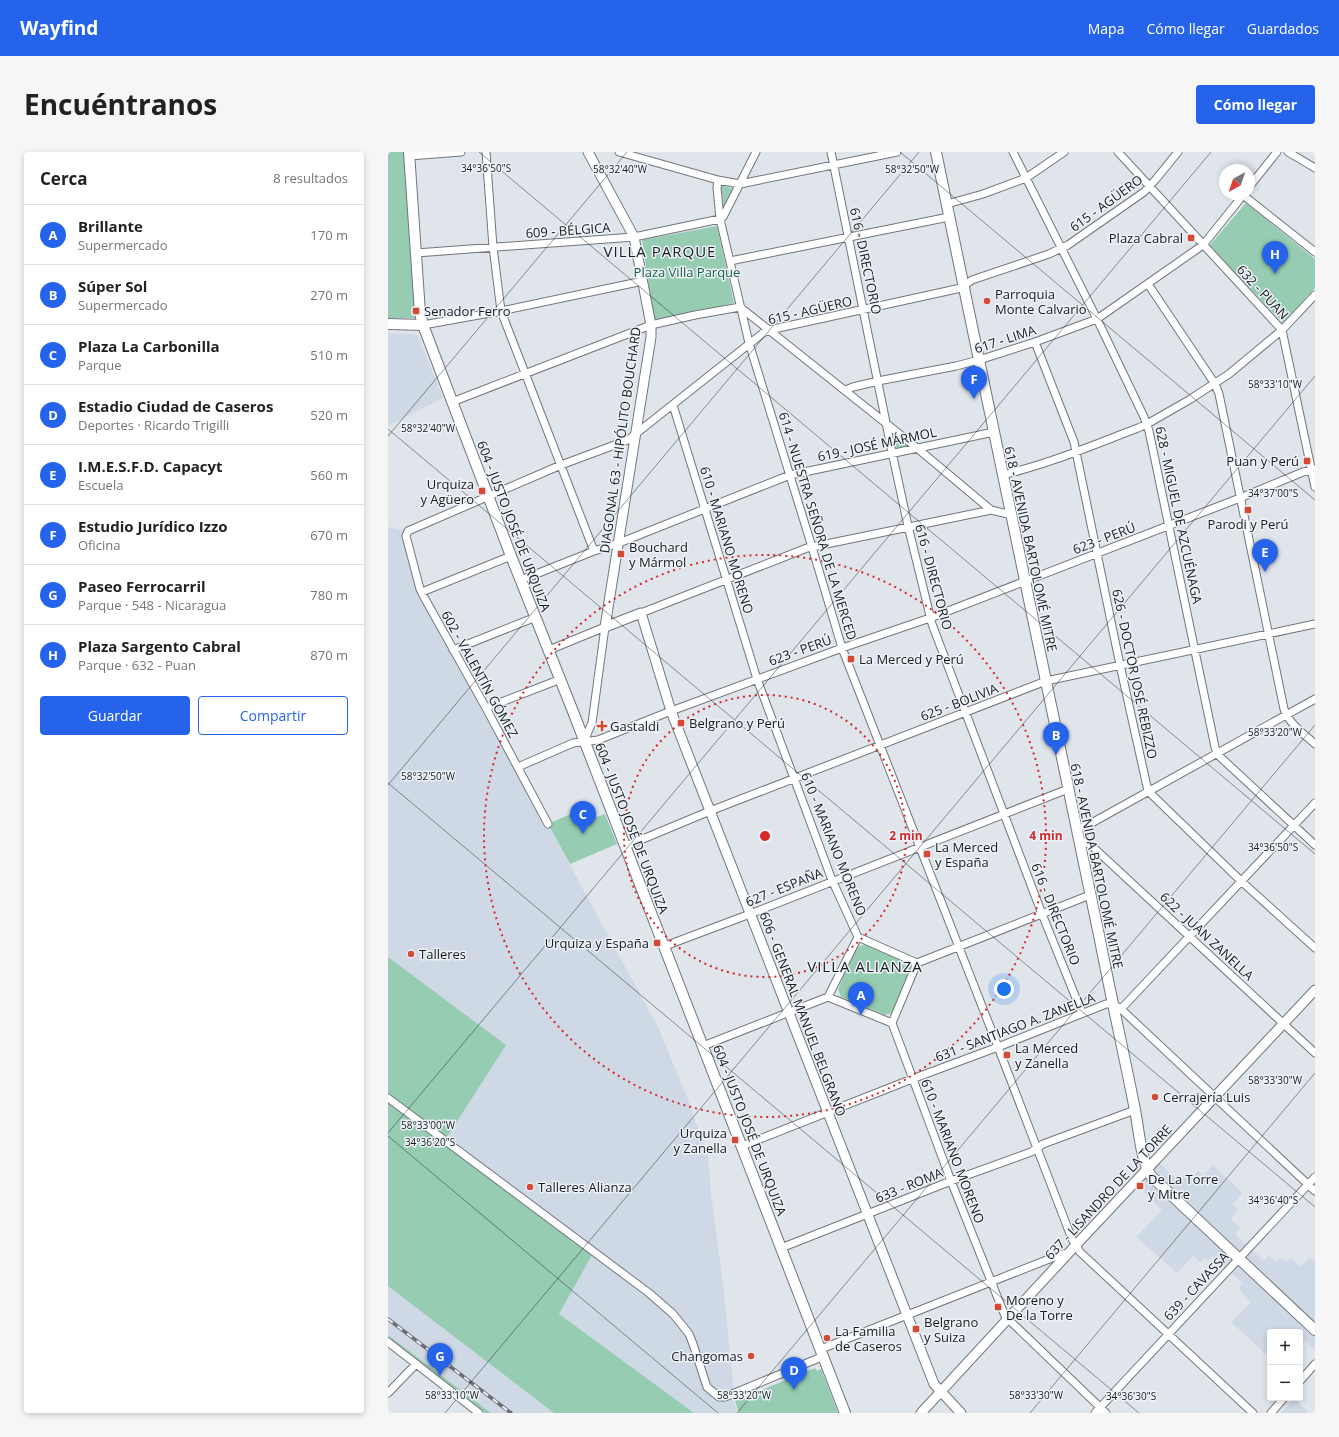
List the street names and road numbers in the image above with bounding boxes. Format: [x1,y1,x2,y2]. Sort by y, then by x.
street label: 615 - AGÜERO [1066,171,1146,235]
street label: 616 - DIRECTORIO [846,206,886,316]
street label: 609 - BÉLGICA [525,218,612,242]
street label: 632 - PUAN [1233,261,1293,323]
street label: 615 - AGÜERO [766,292,854,328]
street label: 617 - LIMA [972,320,1039,357]
street label: DIAGONAL 63 - HIPÓLITO BOUCHARD [595,326,645,554]
street label: 614 - NUESTRA SEÑORA DE LA MERCED [775,410,861,642]
street label: 619 - JOSÉ MÁRMOL [816,423,938,465]
street label: 628 - MIGUEL DE AZCUÉNAGA [1151,425,1207,606]
street label: 604 - JUSTO JOSÉ DE URQUIZA [473,438,555,615]
street label: 618 - AVENIDA BARTOLOMÉ MITRE [1000,445,1062,653]
street label: 610 - MARIANO MORENO [696,464,758,616]
street label: 623 - PERÚ [1070,518,1138,558]
street label: 616 - DIRECTORIO [911,522,957,632]
street label: 626 - DOCTOR JOSÉ REBIZZO [1108,587,1162,761]
street label: 602 - VALENTÍN GÓMEZ [437,607,523,741]
street label: 623 - PERÚ [766,630,834,670]
street label: 625 - BOLIVIA [918,679,1001,725]
street label: 604 - JUSTO JOSÉ DE URQUIZA [591,740,673,917]
street label: 618 - AVENIDA BARTOLOMÉ MITRE [1066,762,1128,970]
street label: 610 - MARIANO MORENO [797,770,871,918]
street label: 616 - DIRECTORIO [1027,860,1085,968]
street label: 627 - ESPAÑA [743,863,826,911]
street label: 622 - JUAN ZANELLA [1156,888,1258,985]
street label: 606 - GENERAL MANUEL BELGRANO [756,909,850,1119]
street label: 631 - SANTIAGO A. ZANELLA [933,988,1098,1066]
street label: 604 - JUSTO JOSÉ DE URQUIZA [709,1042,791,1219]
street label: 610 - MARIANO MORENO [917,1076,989,1226]
street label: 637 - LISANDRO DE LA TORRE [1040,1121,1176,1263]
street label: 633 - ROMA [873,1163,946,1207]
street label: 639 - CAVASSA [1159,1247,1233,1324]

